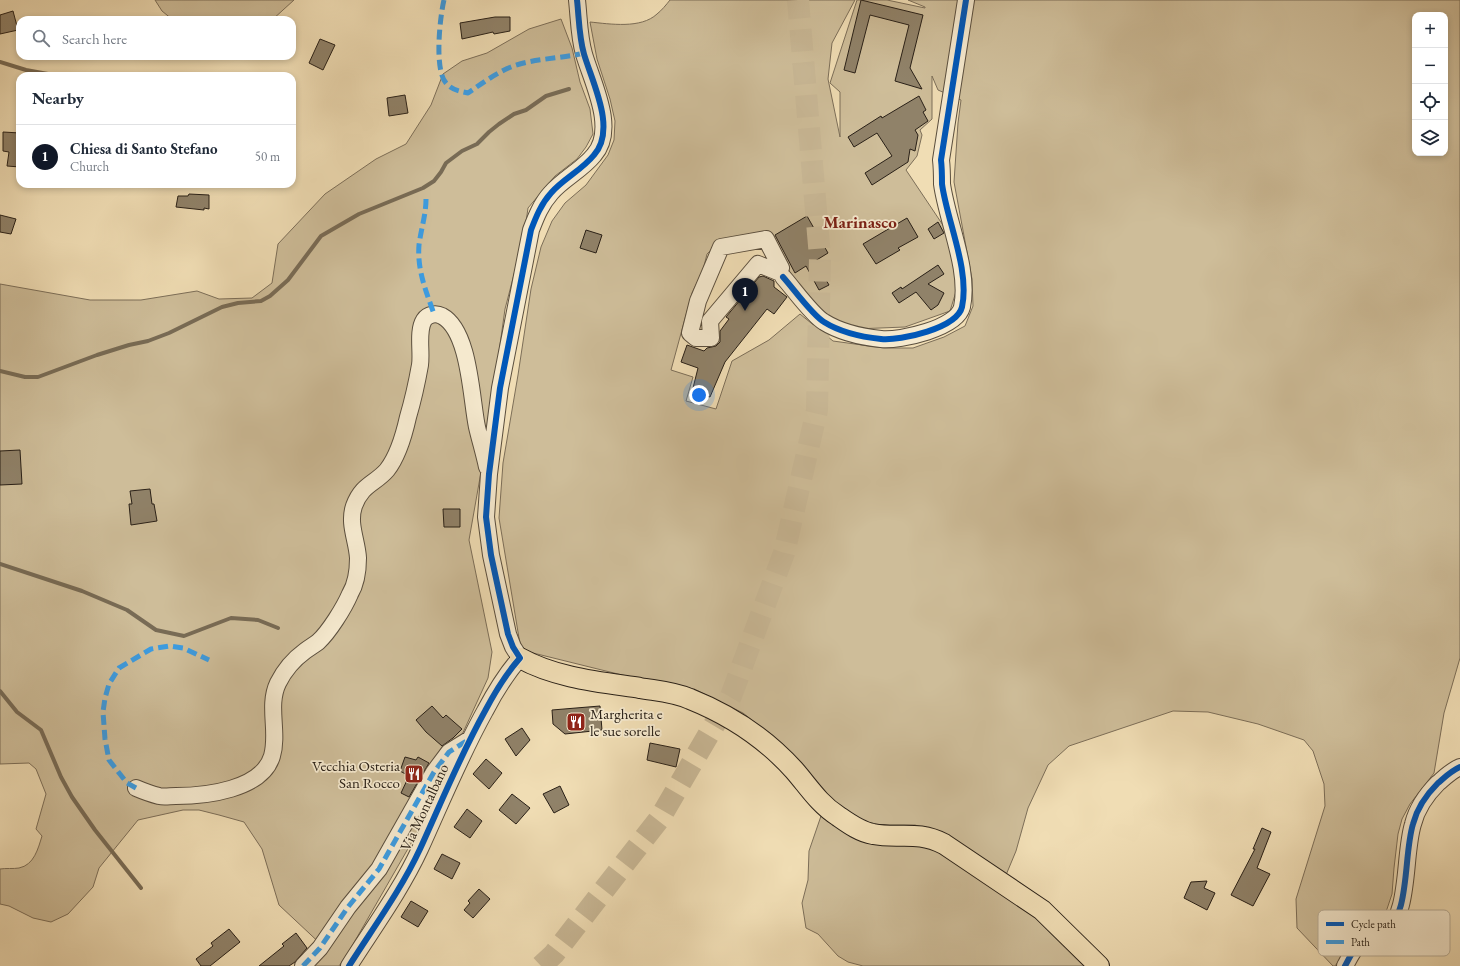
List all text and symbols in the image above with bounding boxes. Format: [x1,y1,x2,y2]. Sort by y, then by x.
map controls [1412,12,1448,156]
button: + [1412,12,1448,48]
search box [16,16,296,60]
icon: search [30,27,52,49]
text: Search here [62,29,127,48]
button: − [1412,48,1448,84]
button: locate [1412,84,1448,120]
text: Nearby [32,87,84,109]
button: layers [1412,120,1448,156]
text: Chiesa di Santo Stefano [70,139,218,158]
text: 1 [42,148,48,165]
text: 50 m [255,148,280,165]
text: Church [70,158,109,175]
district label: Marinasco [823,211,897,233]
pin: 1 [732,278,758,311]
your location [689,385,709,405]
place label: Margherita e le sue sorelle [590,704,663,740]
restaurant icon: Margherita e le sue sorelle [565,711,587,733]
place label: Vecchia Osteria San Rocco [312,756,400,792]
street label: Via Montalbano [396,760,452,854]
restaurant icon: Vecchia Osteria San Rocco [403,763,425,785]
legend [1318,910,1450,956]
text: Cycle path [1351,917,1396,931]
text: Path [1351,935,1370,949]

